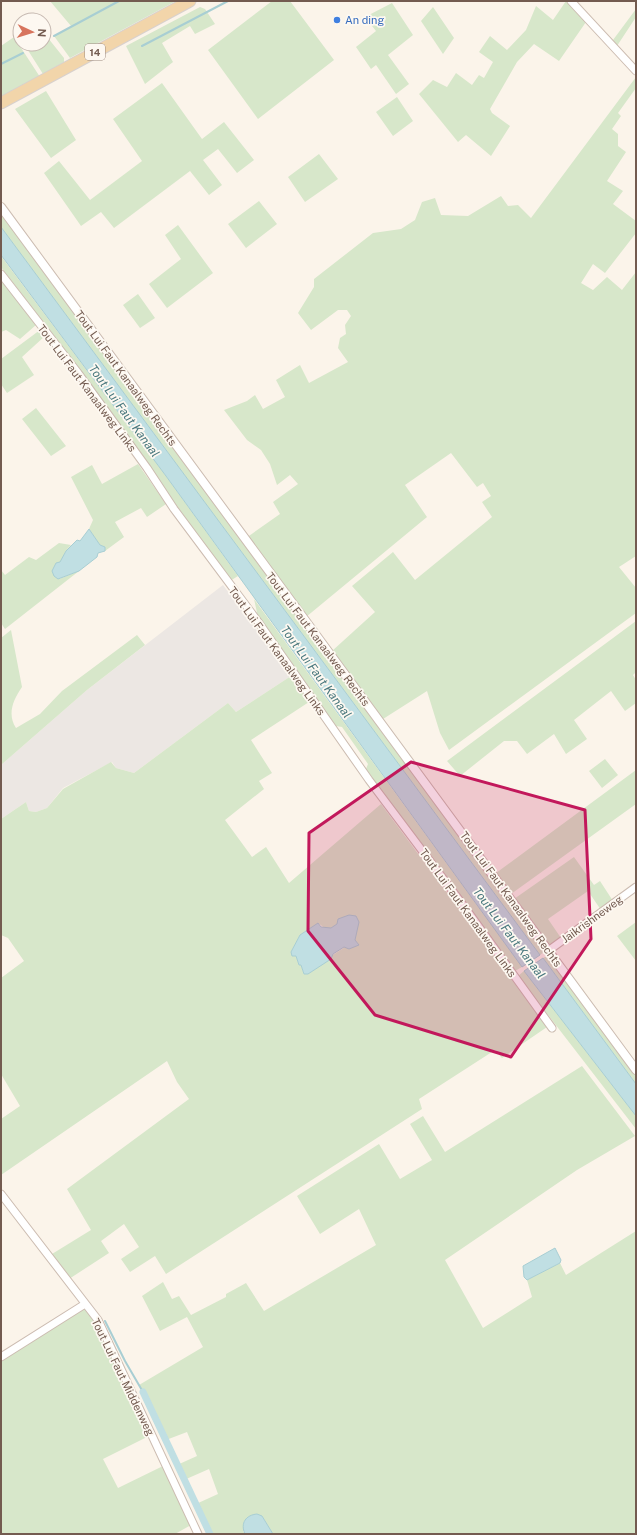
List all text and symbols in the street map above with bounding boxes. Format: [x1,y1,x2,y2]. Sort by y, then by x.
north arrow [12,12,52,52]
place label: An ding [345,14,384,26]
marker: An ding [332,15,342,25]
text: N [36,28,48,37]
road number: 14 [85,44,105,60]
street label: Tout Lui Faut Kanaalweg Rechts [72,308,180,448]
street label: Tout Lui Faut Kanaalweg Links [35,322,139,454]
water label: Tout Lui Faut Kanaal [86,362,162,460]
street label: Tout Lui Faut Kanaalweg Rechts [263,570,373,708]
street label: Tout Lui Faut Kanaalweg Links [226,584,328,718]
water label: Tout Lui Faut Kanaal [278,623,354,721]
street label: Tout Lui Faut Kanaalweg Rechts [457,829,565,969]
street label: Tout Lui Faut Kanaalweg Links [417,846,519,980]
water label: Tout Lui Faut Kanaal [470,885,548,981]
street label: Jaikrishneweg [559,893,625,945]
street label: Tout Lui Faut Middenweg [89,1316,157,1438]

